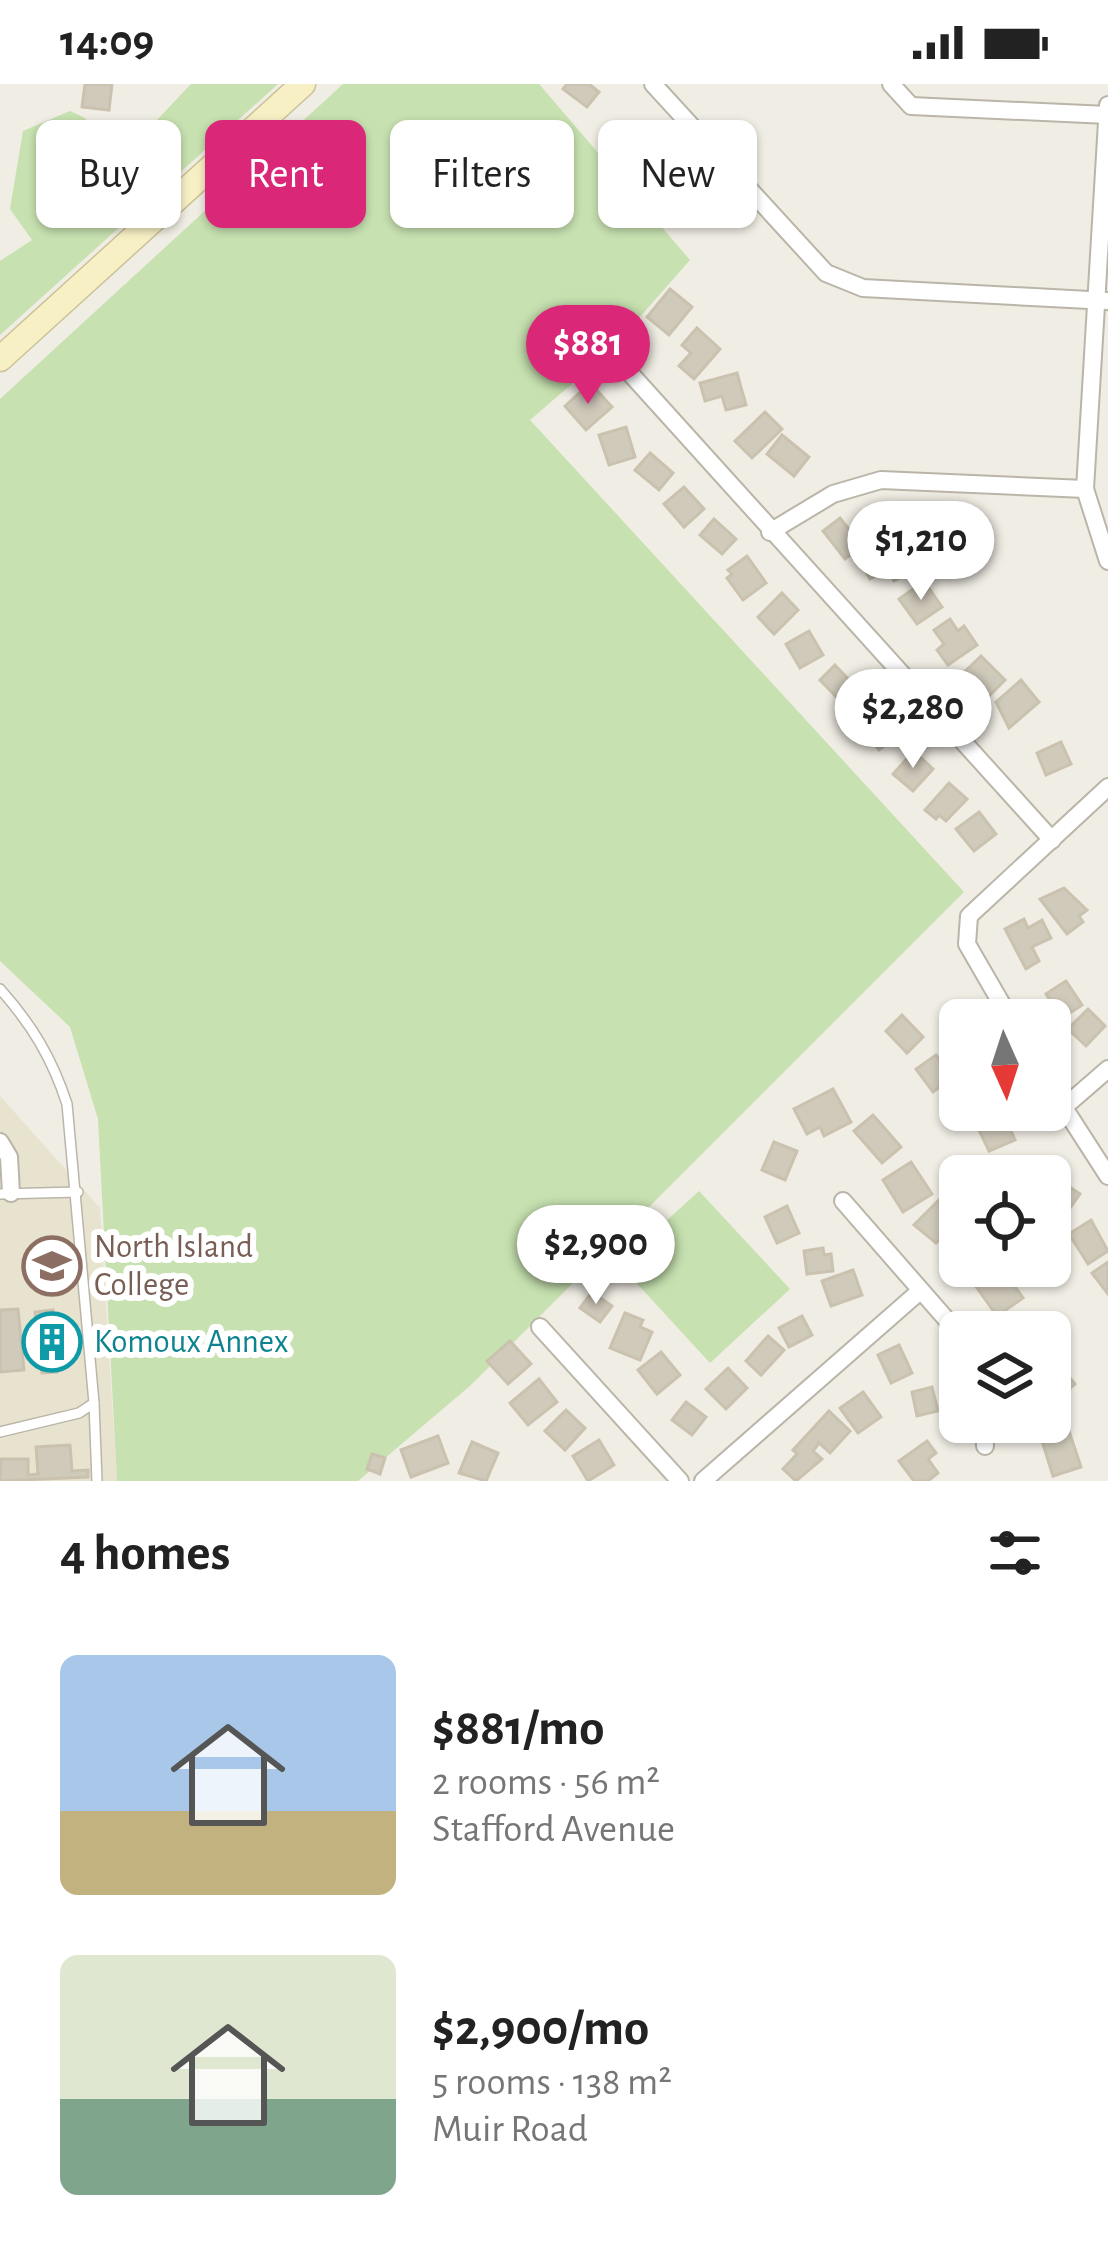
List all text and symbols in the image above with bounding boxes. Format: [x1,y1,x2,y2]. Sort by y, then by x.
text: 14:09 [60,19,154,64]
chip: Buy [36,120,181,228]
chip: Rent [205,120,366,228]
chip: Filters [390,120,574,228]
chip: New [598,120,757,228]
pin: $881 [517,305,659,407]
text: $881 [553,324,623,363]
pin: $1,210 [823,501,1019,603]
text: $1,210 [874,520,968,559]
pin: $2,280 [815,669,1011,771]
text: $2,280 [862,688,964,727]
north arrow [939,999,1071,1131]
map controls [939,999,1071,1443]
button: locate [939,1155,1071,1287]
pin: $2,900 [498,1205,694,1307]
text: $2,900 [544,1224,648,1263]
place label: North Island College [94,1231,253,1302]
school or university icon: North Island College [21,1235,83,1297]
building icon: Komoux Annex [21,1311,83,1373]
button: layers [939,1311,1071,1443]
place label: Komoux Annex [94,1326,288,1359]
icon: filters [982,1520,1048,1586]
text: 4 homes [60,1528,230,1579]
icon: home [156,1703,300,1847]
text: $881/mo [432,1703,604,1754]
text: 2 rooms · 56 m² [432,1763,660,1802]
text: Stafford Avenue [432,1810,675,1849]
icon: home [156,2003,300,2147]
text: $2,900/mo [432,2003,649,2054]
text: 5 rooms · 138 m² [432,2063,672,2102]
text: Muir Road [432,2110,588,2149]

